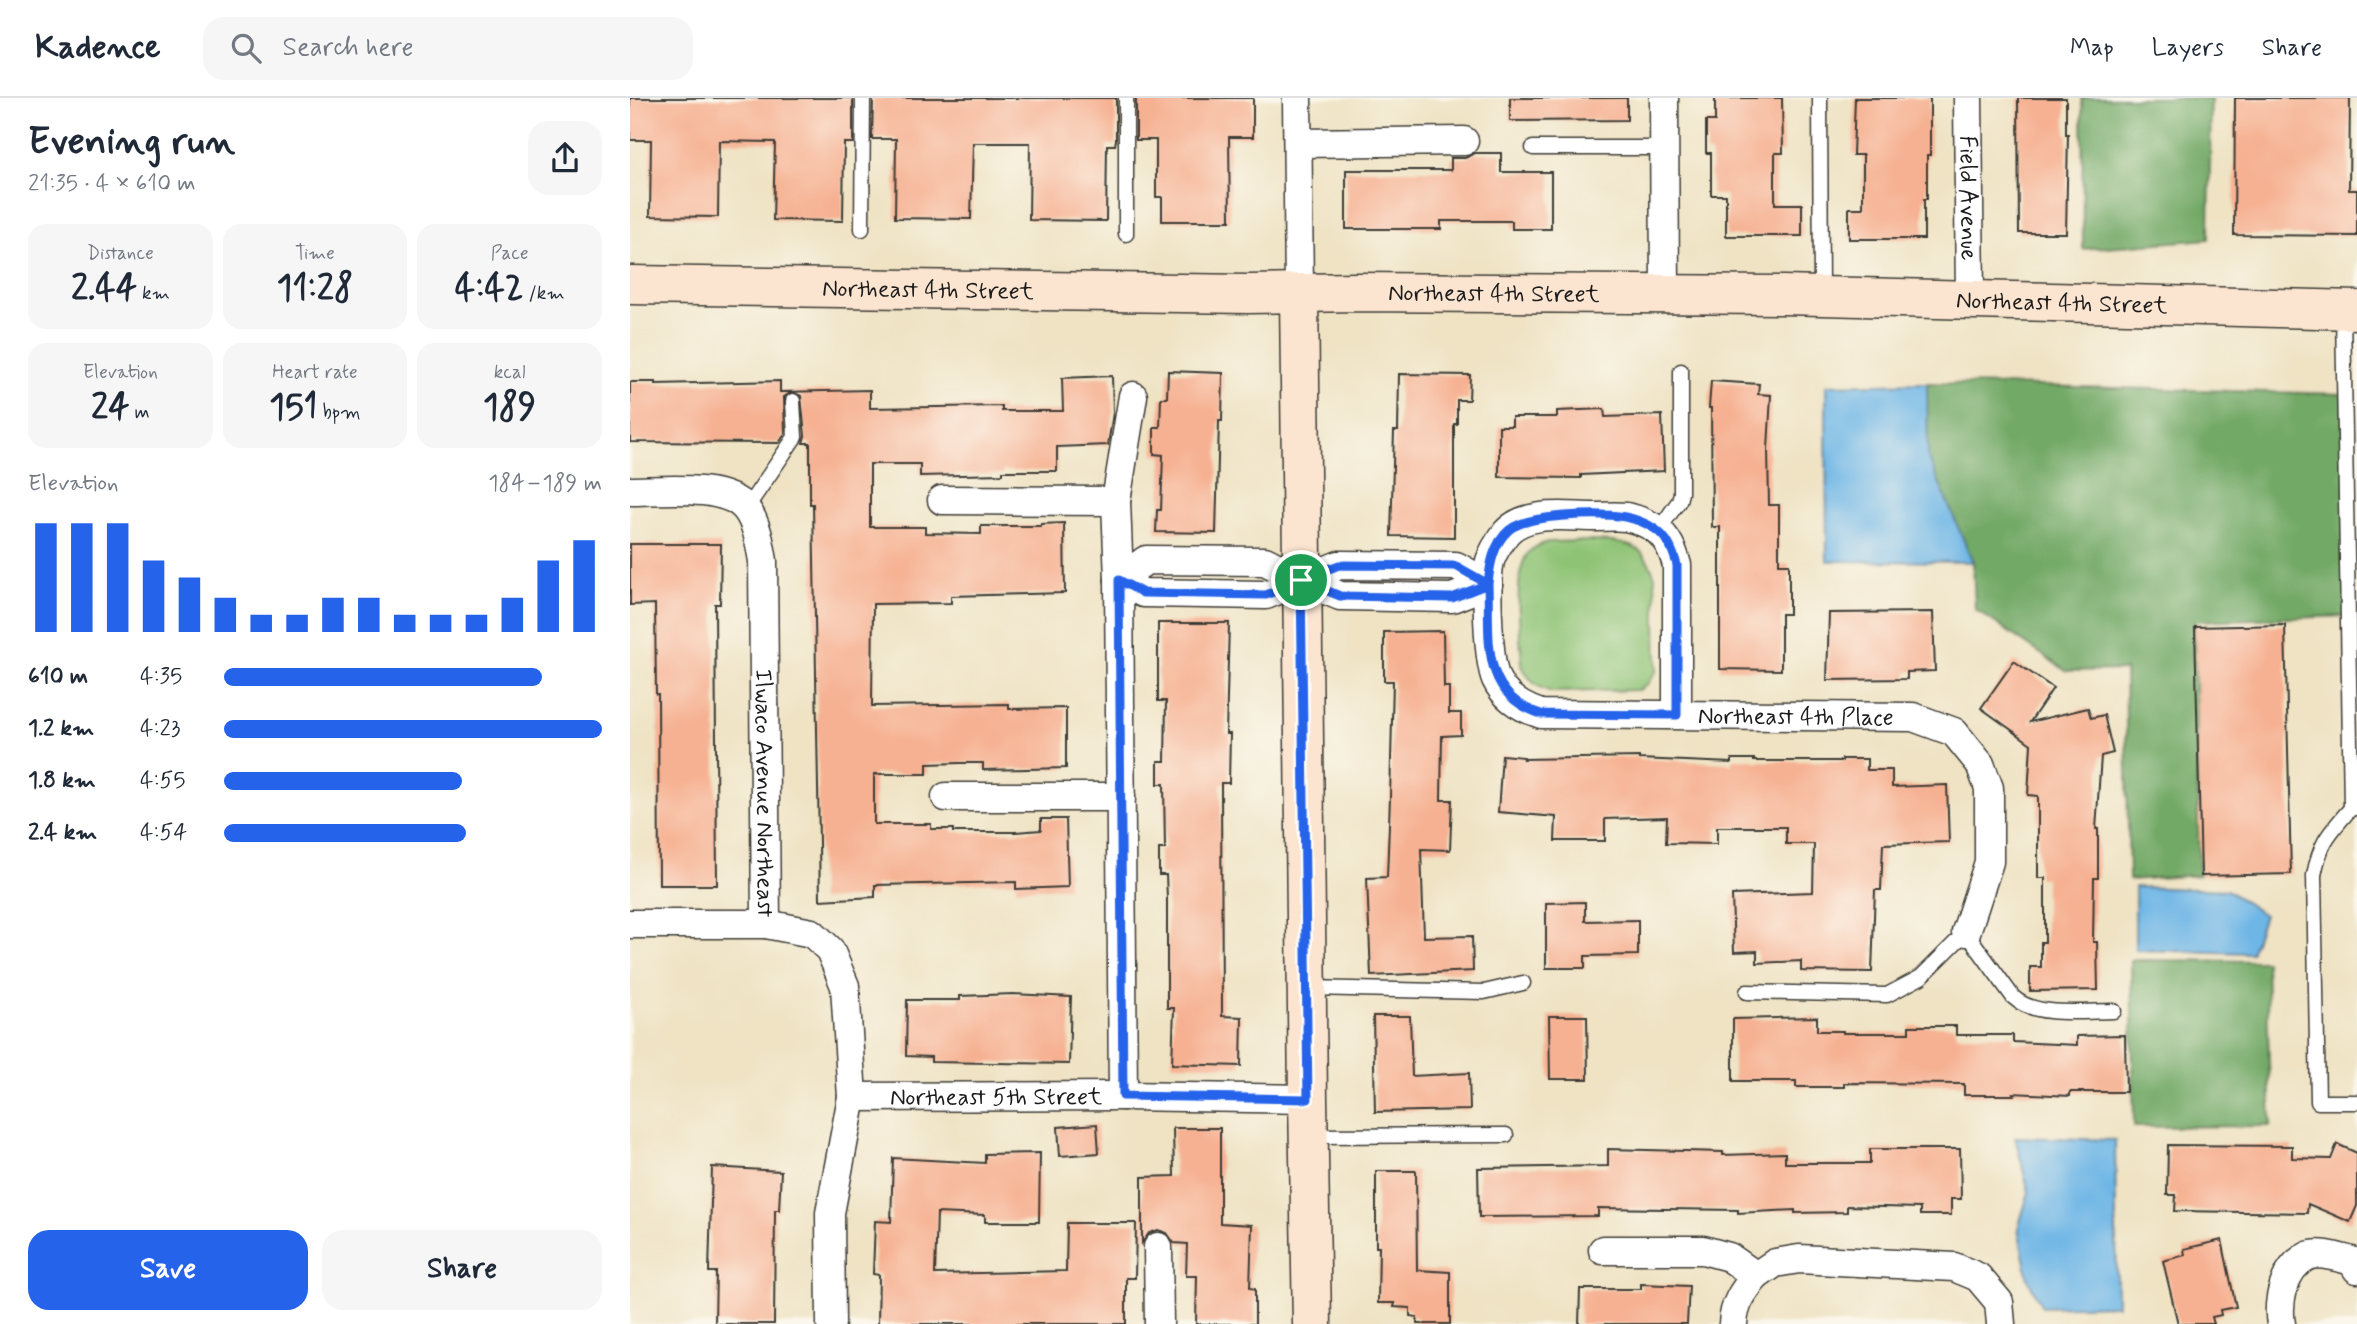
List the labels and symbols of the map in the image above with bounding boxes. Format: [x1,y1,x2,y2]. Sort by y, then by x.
street label: Field Avenue [1951,135,1984,261]
street label: Northeast 4th Street [822,274,1034,308]
street label: Northeast 4th Street [1388,278,1600,311]
street label: Northeast 4th Street [1956,286,2168,322]
pin [1271,550,1331,610]
street label: Ilwaco Avenue Northeast [747,669,780,918]
street label: Northeast 4th Place [1698,701,1894,734]
street label: Northeast 5th Street [890,1082,1102,1114]

